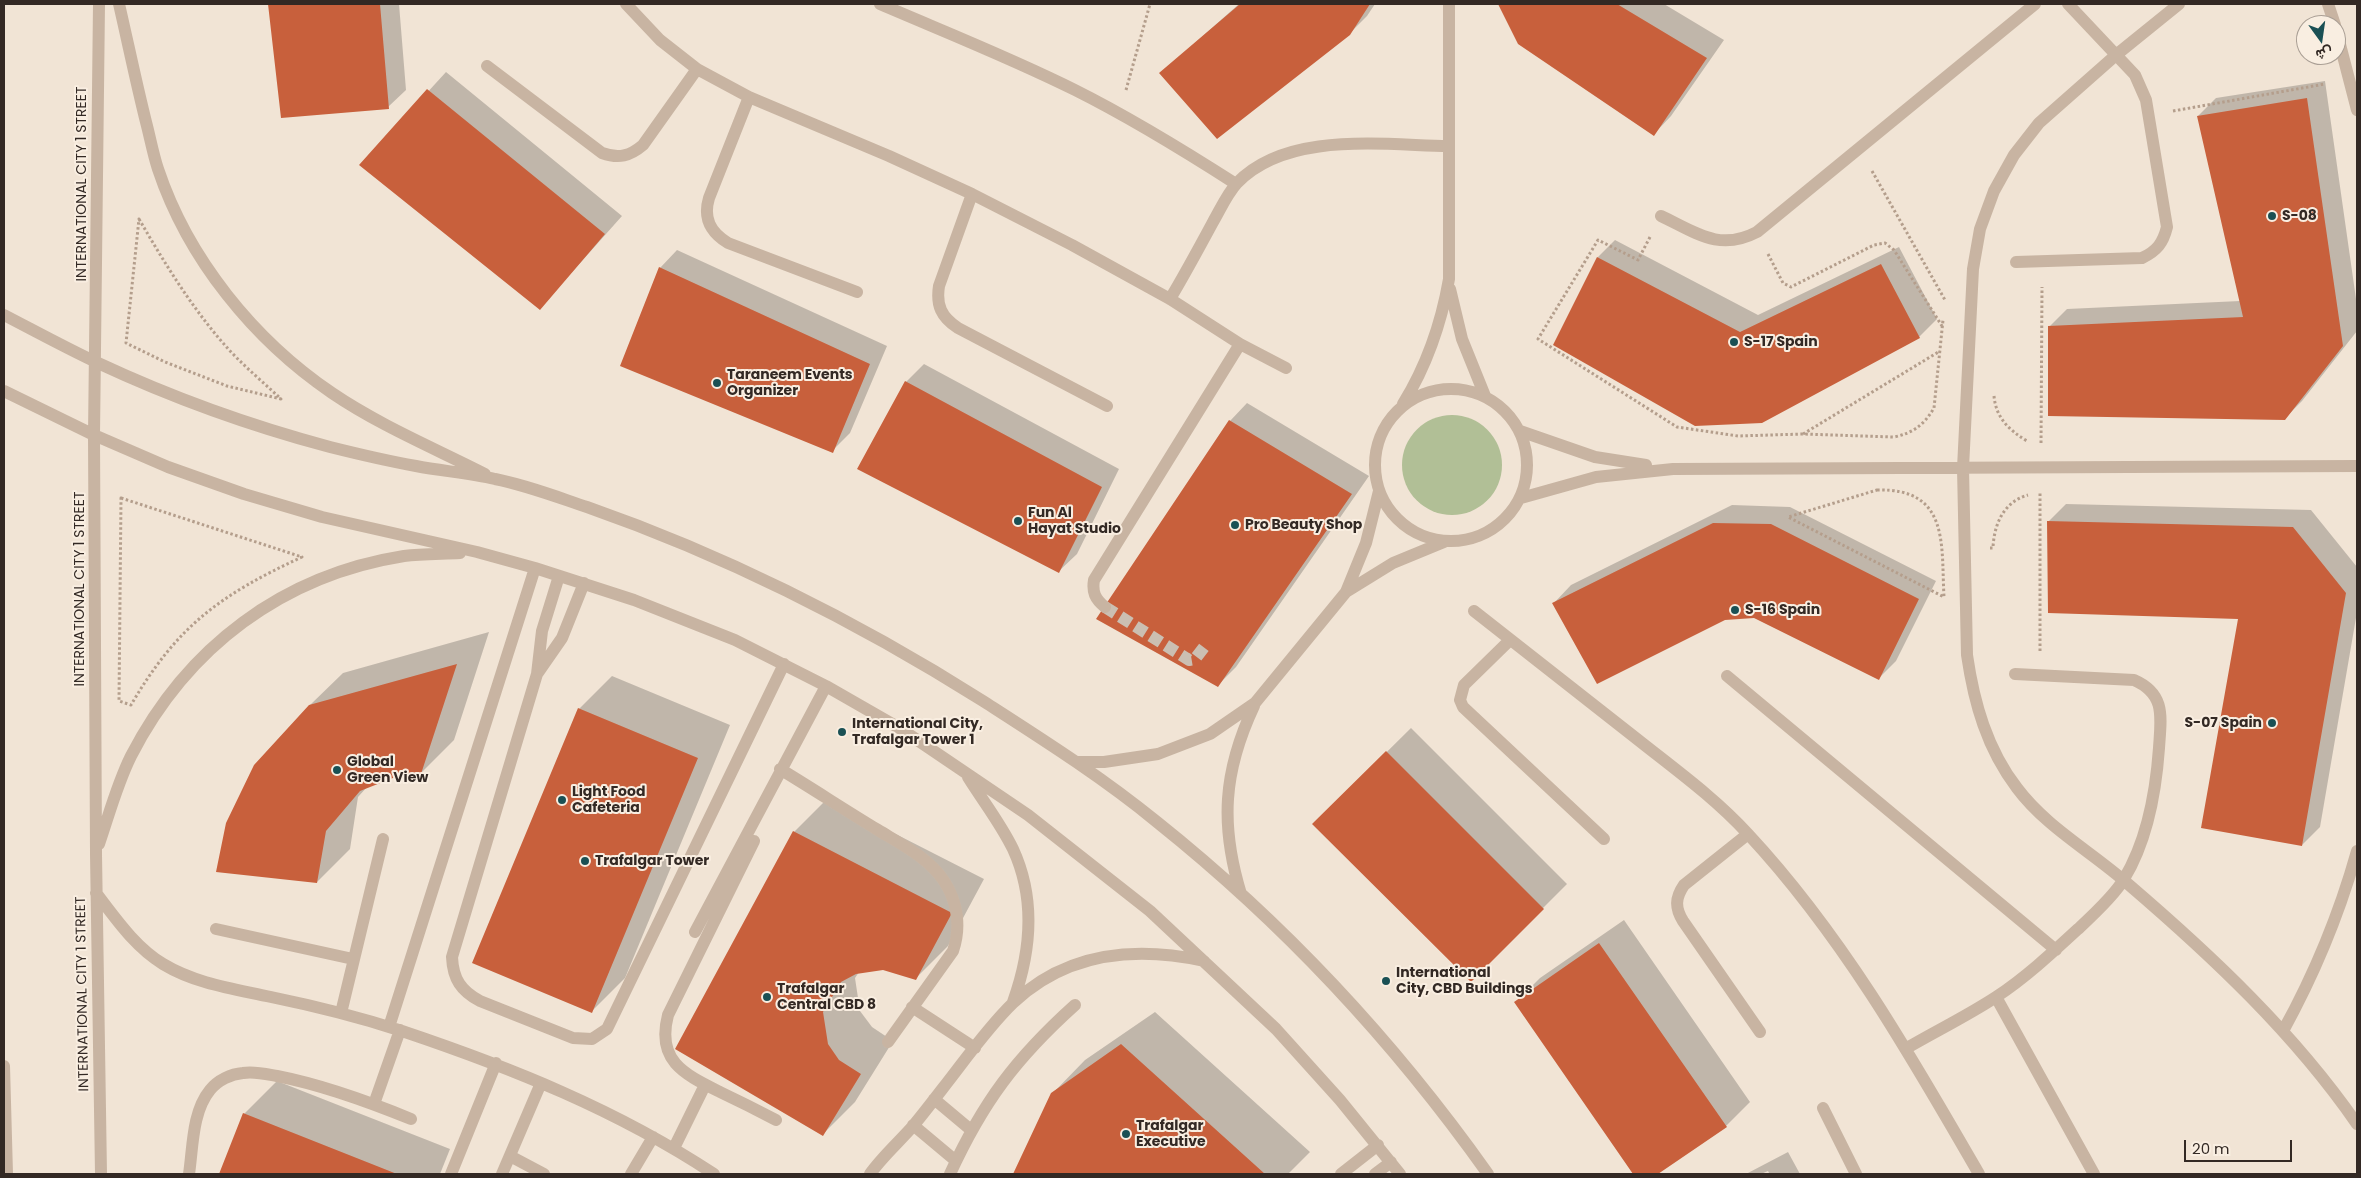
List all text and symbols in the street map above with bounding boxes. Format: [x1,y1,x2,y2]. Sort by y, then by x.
north arrow [2296,15,2346,65]
text: ش [2314,42,2335,65]
street label: INTERNATIONAL CITY 1 STREET [74,86,90,282]
place label: S-08 [2282,208,2317,224]
marker: S-08 [2266,210,2278,222]
place label: S-17 Spain [1744,334,1818,350]
marker: S-17 Spain [1728,336,1740,348]
place label: Taraneem Events Organizer [727,367,853,400]
marker: Taraneem Events Organizer [711,377,723,389]
street label: INTERNATIONAL CITY 1 STREET [72,491,88,687]
place label: Fun Al Hayat Studio [1028,505,1121,538]
marker: Fun Al Hayat Studio [1012,515,1024,527]
place label: Pro Beauty Shop [1245,517,1362,533]
marker: Pro Beauty Shop [1229,519,1241,531]
place label: S-16 Spain [1745,602,1820,618]
marker: S-16 Spain [1729,604,1741,616]
place label: S-07 Spain [2184,715,2262,731]
place label: International City, Trafalgar Tower 1 [852,716,983,749]
marker: S-07 Spain [2266,717,2278,729]
marker: International City, Trafalgar Tower 1 [836,726,848,738]
place label: Global Green View [347,754,428,786]
marker: Global Green View [331,764,343,776]
place label: Light Food Cafeteria [572,784,645,816]
marker: Light Food Cafeteria [556,794,568,806]
place label: Trafalgar Tower [595,853,709,869]
marker: Trafalgar Tower [579,855,591,867]
street label: INTERNATIONAL CITY 1 STREET [73,896,93,1092]
place label: International City, CBD Buildings [1396,965,1533,998]
marker: International City, CBD Buildings [1380,975,1392,987]
place label: Trafalgar Central CBD 8 [777,981,876,1014]
marker: Trafalgar Central CBD 8 [761,991,773,1003]
place label: Trafalgar Executive [1136,1118,1206,1150]
marker: Trafalgar Executive [1120,1128,1132,1140]
scale bar [2186,1130,2294,1162]
text: 20 m [2192,1138,2230,1159]

